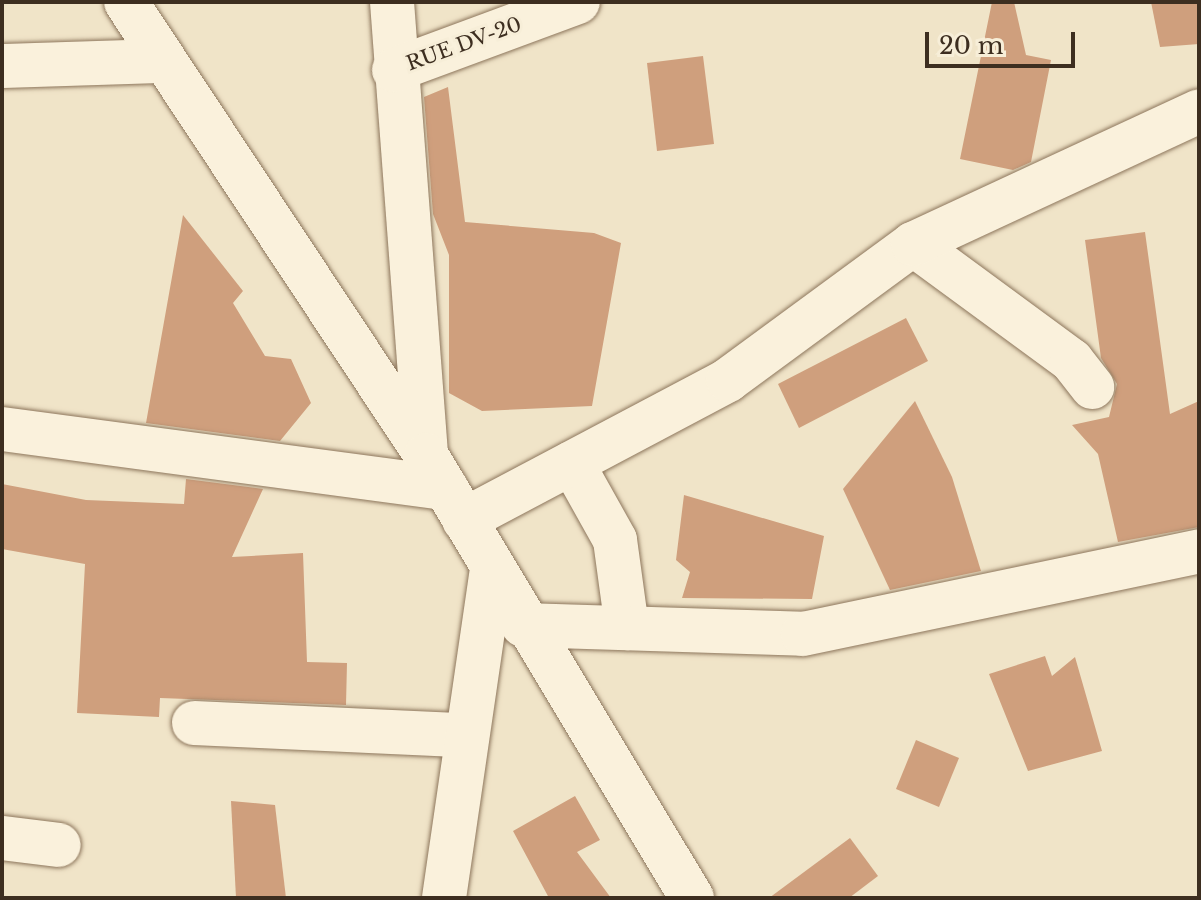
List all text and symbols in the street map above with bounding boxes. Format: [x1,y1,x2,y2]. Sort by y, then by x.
street label: RUE DV-20 [403,12,525,76]
scale bar [929,16,1079,66]
text: 20 m [939,31,1004,60]

